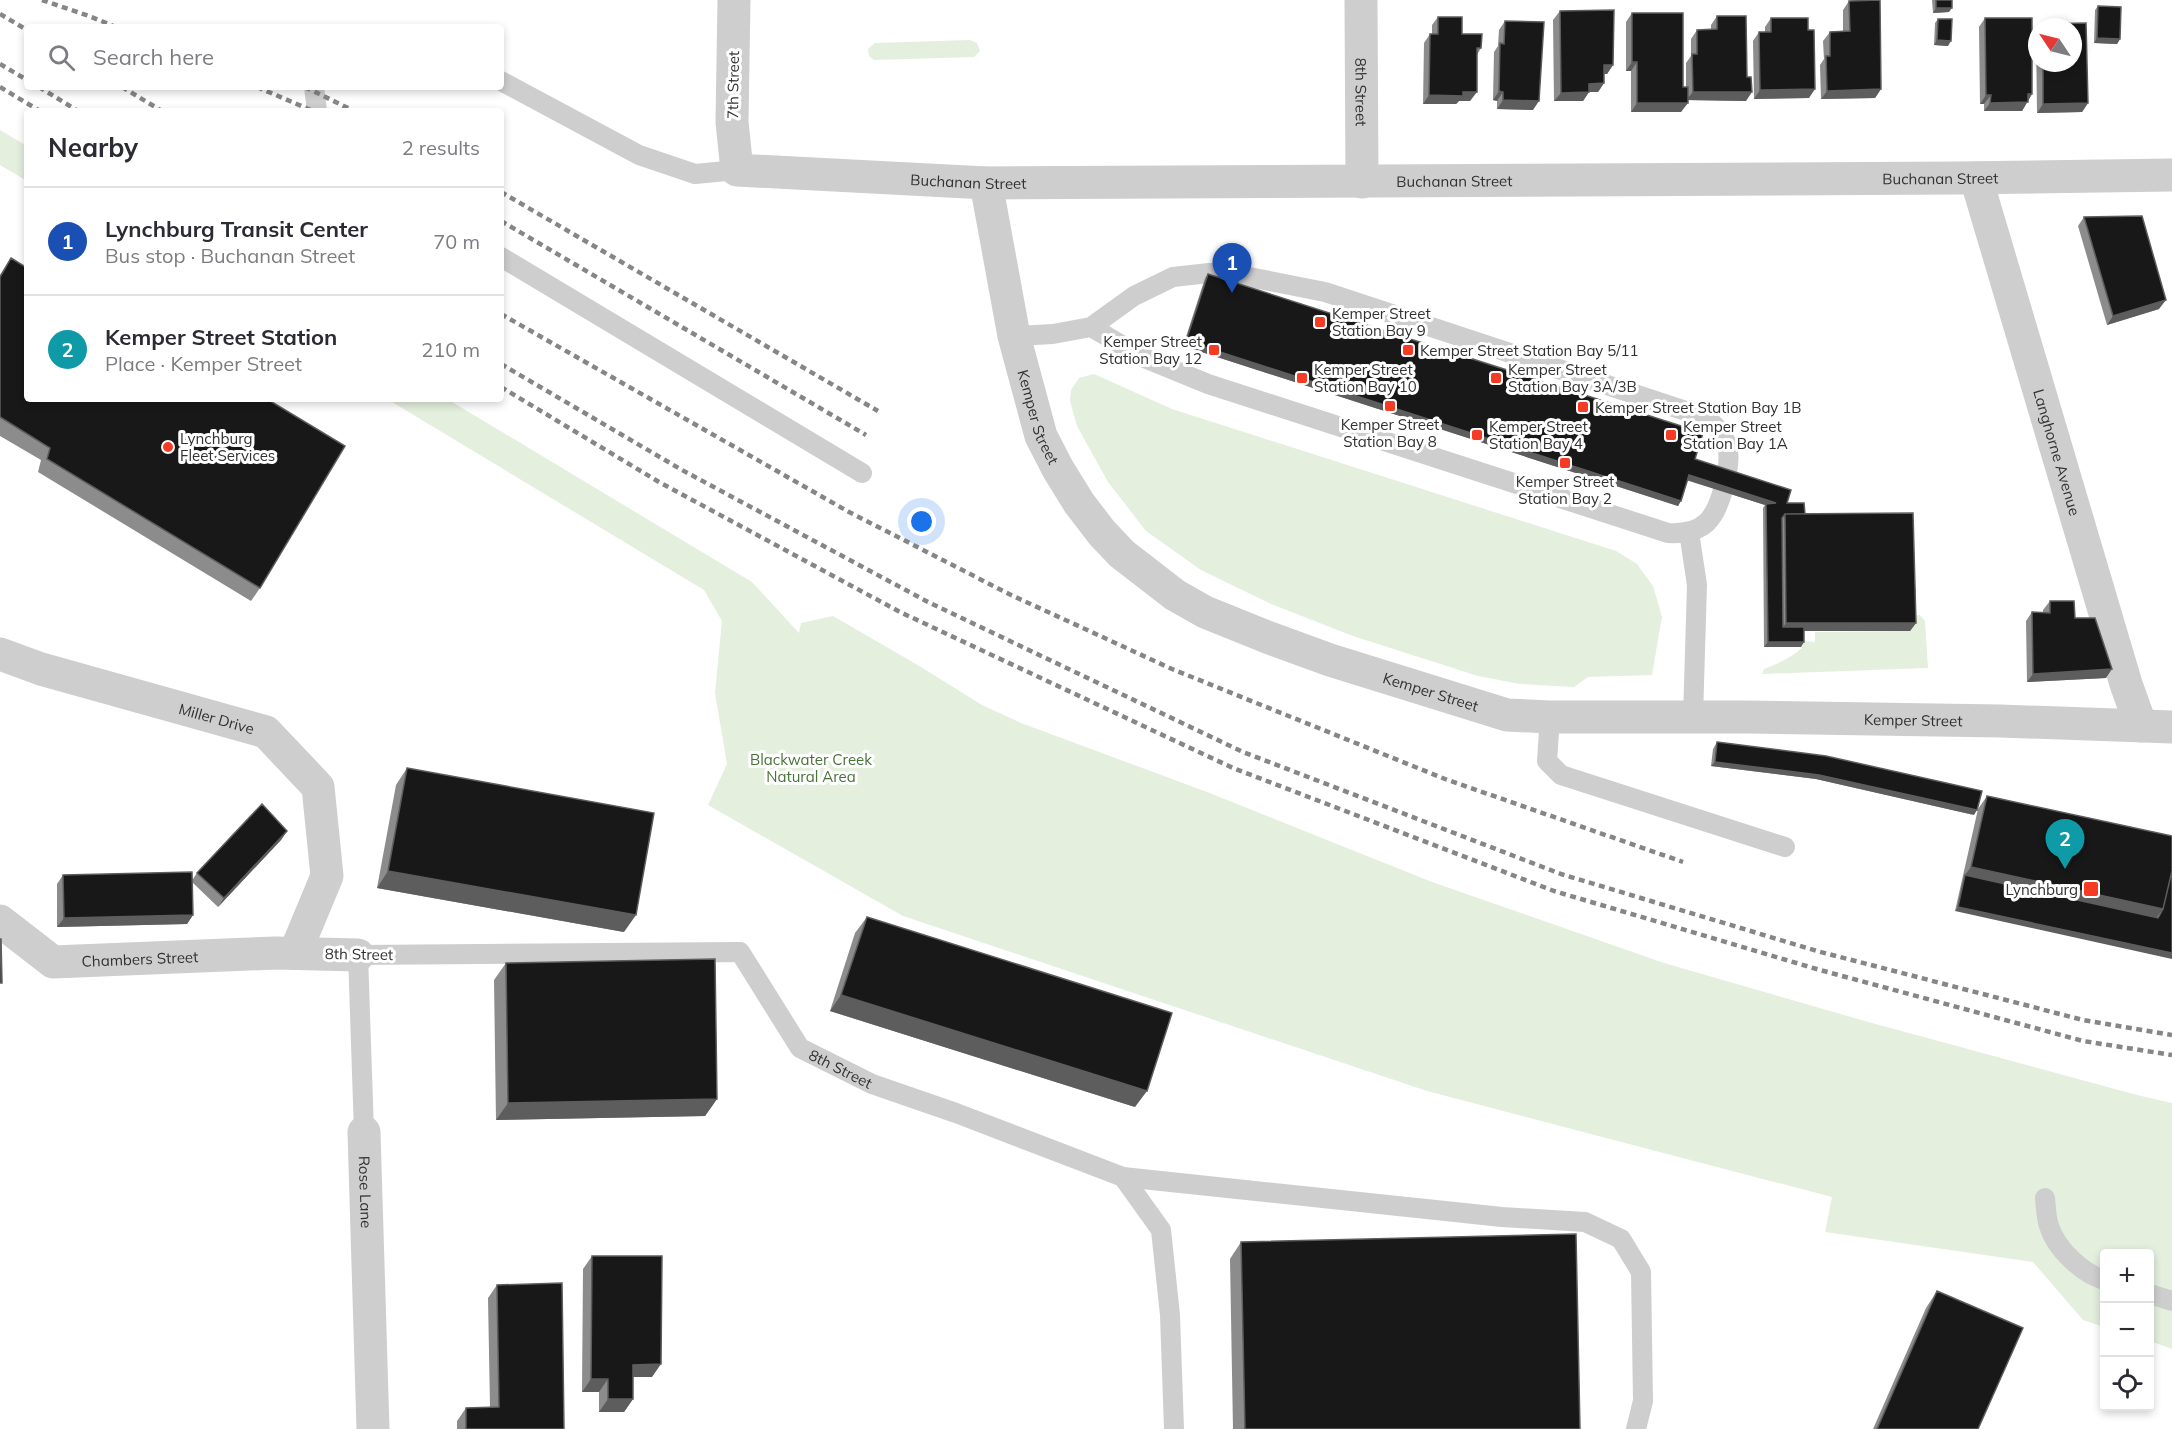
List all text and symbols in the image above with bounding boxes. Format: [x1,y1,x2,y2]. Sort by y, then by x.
north arrow [2028,18,2082,72]
search box [24,24,504,90]
icon: search [45,41,78,74]
text: Search here [93,43,214,71]
street label: 7th Street [723,51,743,119]
street label: 8th Street [1352,58,1371,126]
text: Nearby [48,131,138,164]
text: 2 results [402,135,480,160]
street label: Buchanan Street [1882,168,1999,188]
street label: Buchanan Street [910,170,1027,193]
street label: Buchanan Street [1396,171,1513,190]
text: Lynchburg Transit Center [105,215,368,243]
text: 1 [62,229,74,254]
text: 70 m [433,229,480,254]
text: Bus stop · Buchanan Street [105,243,355,268]
pin: 1 [1212,244,1252,293]
place label: Kemper Street Station Bay 9 [1332,304,1431,340]
marker: Kemper Street Station Bay 9 [1313,315,1327,329]
text: Kemper Street Station [105,323,337,351]
place label: Kemper Street Station Bay 12 [1099,332,1202,368]
text: 2 [62,337,74,362]
text: 210 m [421,337,480,362]
place label: Kemper Street Station Bay 5/11 [1420,341,1639,360]
marker: Kemper Street Station Bay 12 [1207,343,1221,357]
marker: Kemper Street Station Bay 5/11 [1401,343,1415,357]
text: Place · Kemper Street [105,351,302,376]
place label: Kemper Street Station Bay 10 [1314,360,1417,396]
place label: Kemper Street Station Bay 3A/3B [1508,360,1637,396]
street label: Kemper Street [1014,367,1063,467]
marker: Kemper Street Station Bay 10 [1295,371,1309,385]
marker: Kemper Street Station Bay 3A/3B [1489,371,1503,385]
street label: Langhorne Avenue [2030,387,2085,518]
place label: Kemper Street Station Bay 1B [1595,398,1801,417]
marker: Kemper Street Station Bay 8 [1383,399,1397,413]
marker: Kemper Street Station Bay 1B [1576,400,1590,414]
place label: Kemper Street Station Bay 8 [1341,415,1439,451]
place label: Kemper Street Station Bay 4 [1489,417,1588,453]
place label: Kemper Street Station Bay 1A [1683,417,1788,453]
marker: Kemper Street Station Bay 4 [1470,428,1484,442]
marker: Kemper Street Station Bay 1A [1664,428,1678,442]
place label: Lynchburg Fleet Services [180,429,275,465]
marker: Lynchburg Fleet Services [161,440,175,454]
marker: Kemper Street Station Bay 2 [1558,456,1572,470]
place label: Kemper Street Station Bay 2 [1516,472,1614,508]
your location [907,507,936,536]
street label: Kemper Street [1381,668,1481,715]
street label: Miller Drive [177,699,256,738]
street label: Kemper Street [1864,709,1963,730]
park label: Blackwater Creek Natural Area [750,750,872,786]
pin: 2 [2046,820,2084,869]
place label: Lynchburg [2005,880,2078,899]
marker: Lynchburg [2082,880,2100,898]
street label: 8th Street [325,944,393,964]
street label: Chambers Street [81,947,199,970]
street label: 8th Street [806,1045,876,1092]
street label: Rose Lane [355,1155,376,1229]
map controls [2100,1249,2154,1411]
button: + [2100,1249,2154,1303]
button: − [2100,1303,2154,1357]
button: locate [2100,1357,2154,1411]

